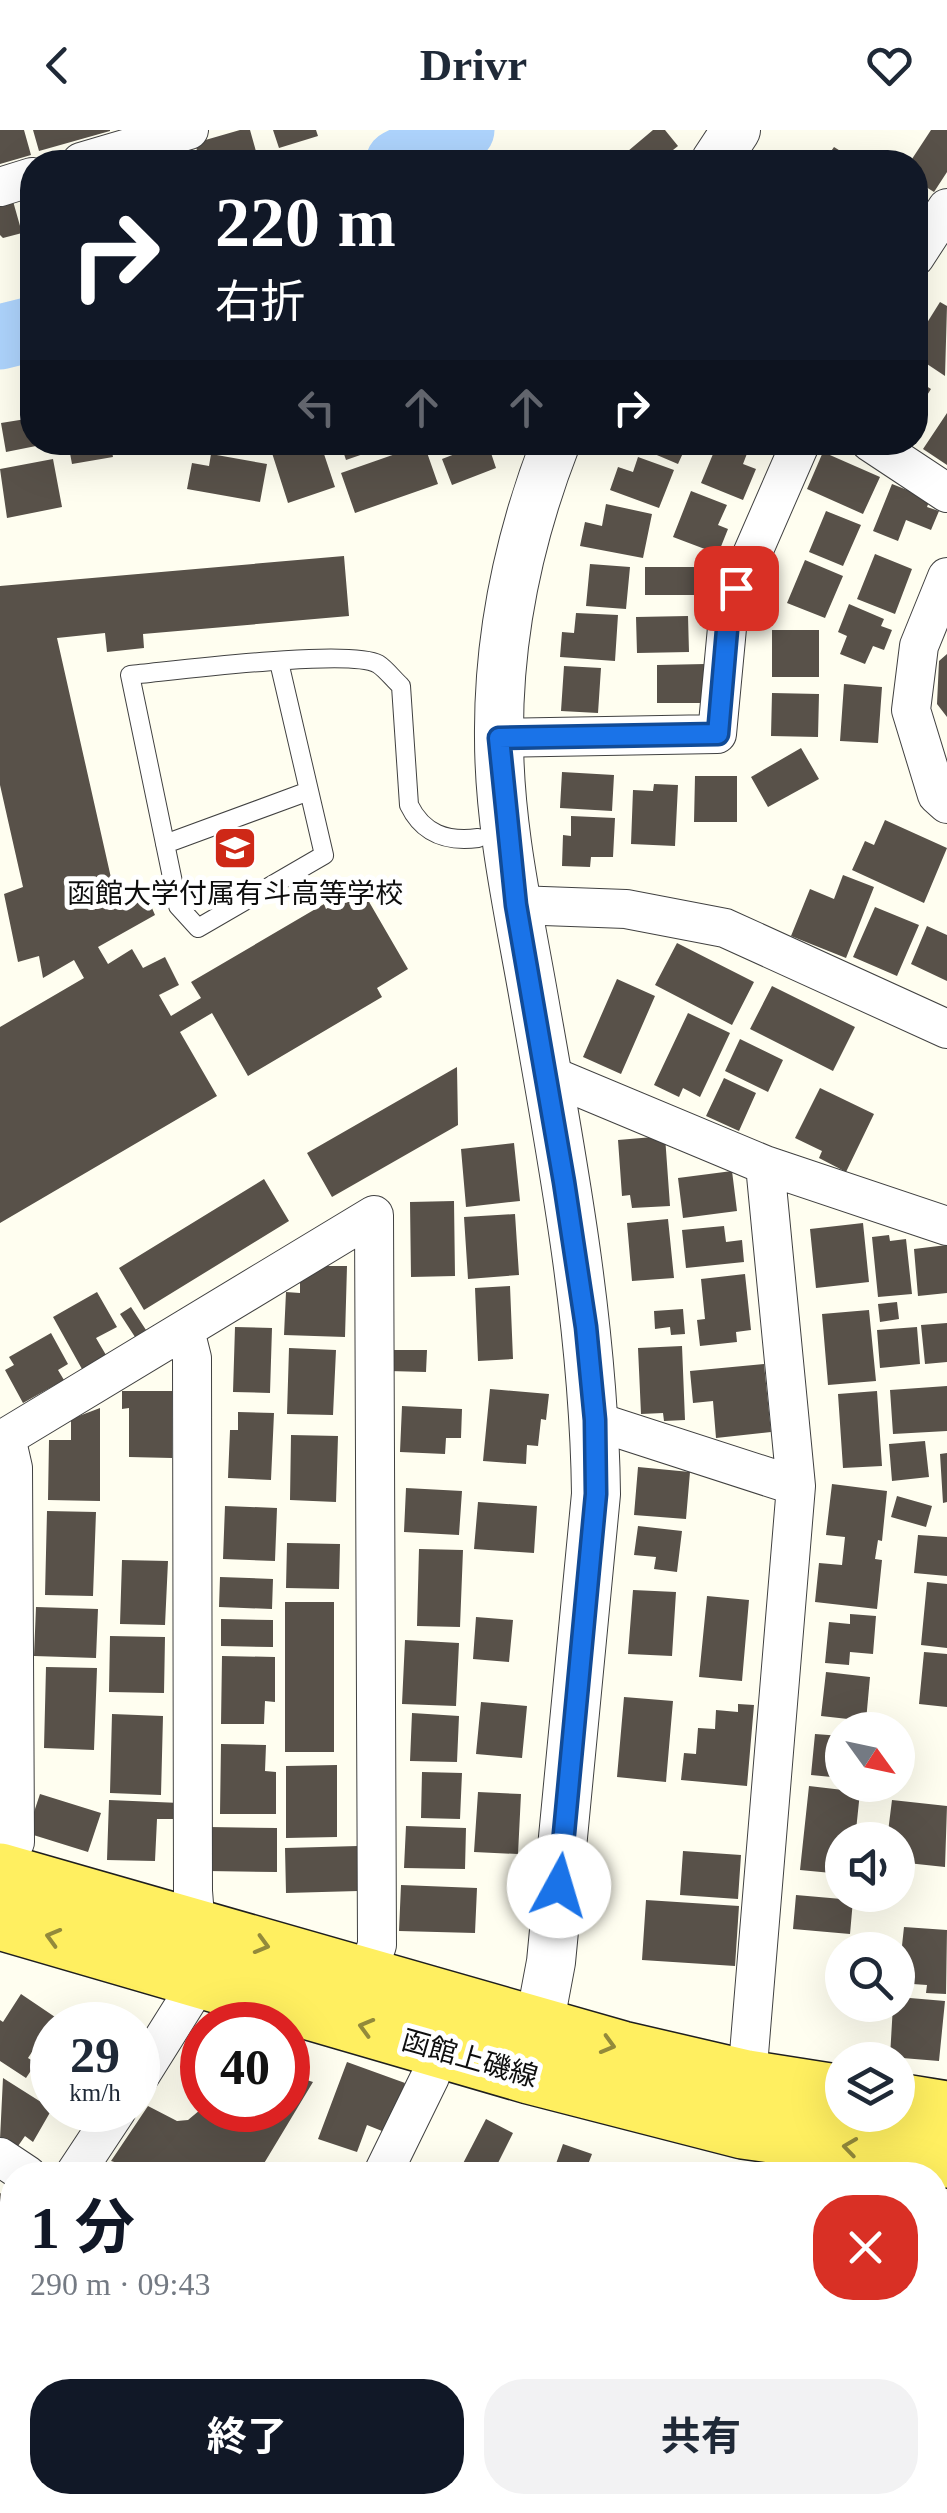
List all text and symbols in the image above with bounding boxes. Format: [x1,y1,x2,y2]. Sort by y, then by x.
icon: back [30,38,85,93]
icon: heart [862,38,917,93]
text: Drivr [420,40,527,90]
text: 220 m [215,184,396,261]
icon: right [50,190,180,320]
text: 右折 [215,277,305,327]
icon: left [289,380,344,435]
icon: ahead [394,380,449,435]
icon: ahead [499,380,554,435]
icon: right [604,380,659,435]
pin [694,546,779,631]
icon: arrive [709,561,764,616]
school or university icon: 函館大学付属有斗高等学校 [212,825,258,871]
place label: 函館大学付属有斗高等学校 [67,878,403,909]
north arrow [825,1712,915,1802]
map controls [825,1712,915,2132]
button: sound [825,1822,915,1912]
position arrow [507,1834,611,1938]
one-way arrow [46,1928,63,1949]
button: search [825,1932,915,2022]
one-way arrow [253,1934,270,1955]
speed limit sign: 40 [180,2002,310,2132]
one-way arrow [358,2018,375,2039]
street label: 函館上磯線 [398,2024,541,2093]
text: 29 [70,2027,120,2083]
one-way arrow [599,2033,616,2054]
button: layers [825,2042,915,2132]
text: km/h [69,2079,121,2106]
one-way arrow [842,2137,859,2158]
text: 1 分 [30,2195,135,2261]
button: close [813,2195,918,2300]
text: 290 m · 09:43 [30,2266,210,2302]
button: 終了 [30,2379,464,2494]
button: 共有 [484,2379,918,2494]

